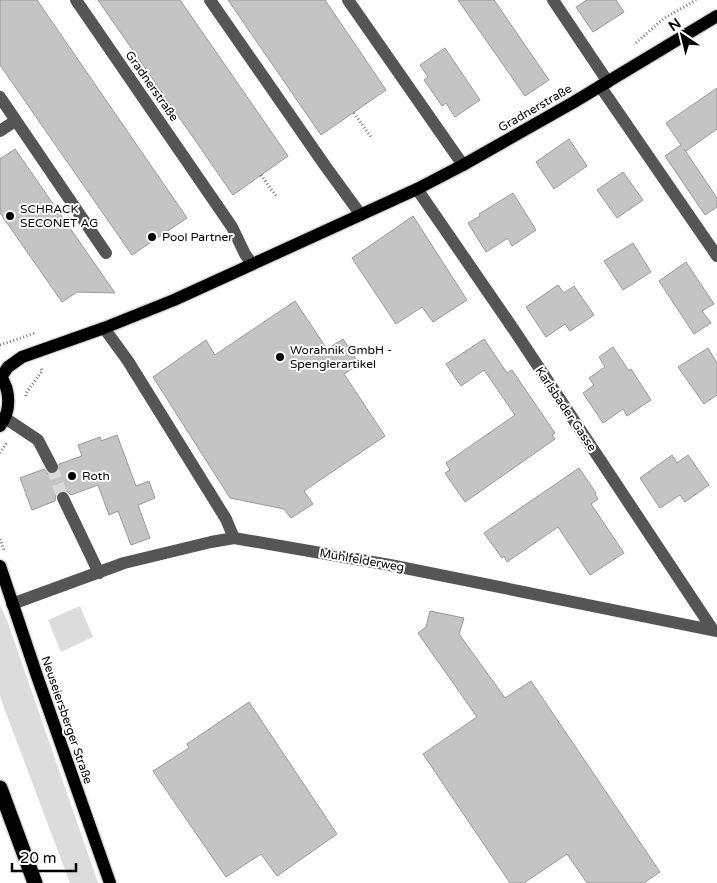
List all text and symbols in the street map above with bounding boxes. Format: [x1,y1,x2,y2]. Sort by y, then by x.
north arrow [657,10,707,60]
text: N [665,15,684,35]
street label: Gradnerstraße [123,48,181,124]
street label: Gradnerstraße [496,81,574,135]
place label: SCHRACK SECONET AG [20,202,98,230]
marker: SCHRACK SECONET AG [4,210,16,222]
place label: Pool Partner [162,230,233,244]
marker: Pool Partner [146,231,158,243]
place label: Worahnik GmbH - Spenglerartikel [290,343,392,371]
marker: Worahnik GmbH - Spenglerartikel [274,351,286,363]
street label: Karlsbader Gasse [533,364,600,454]
place label: Roth [82,469,110,483]
marker: Roth [66,470,78,482]
street label: Mühlfelderweg [319,546,405,574]
street label: Neuseiersberger Straße [39,654,96,786]
scale bar [12,840,76,872]
text: 20 m [20,849,57,867]

